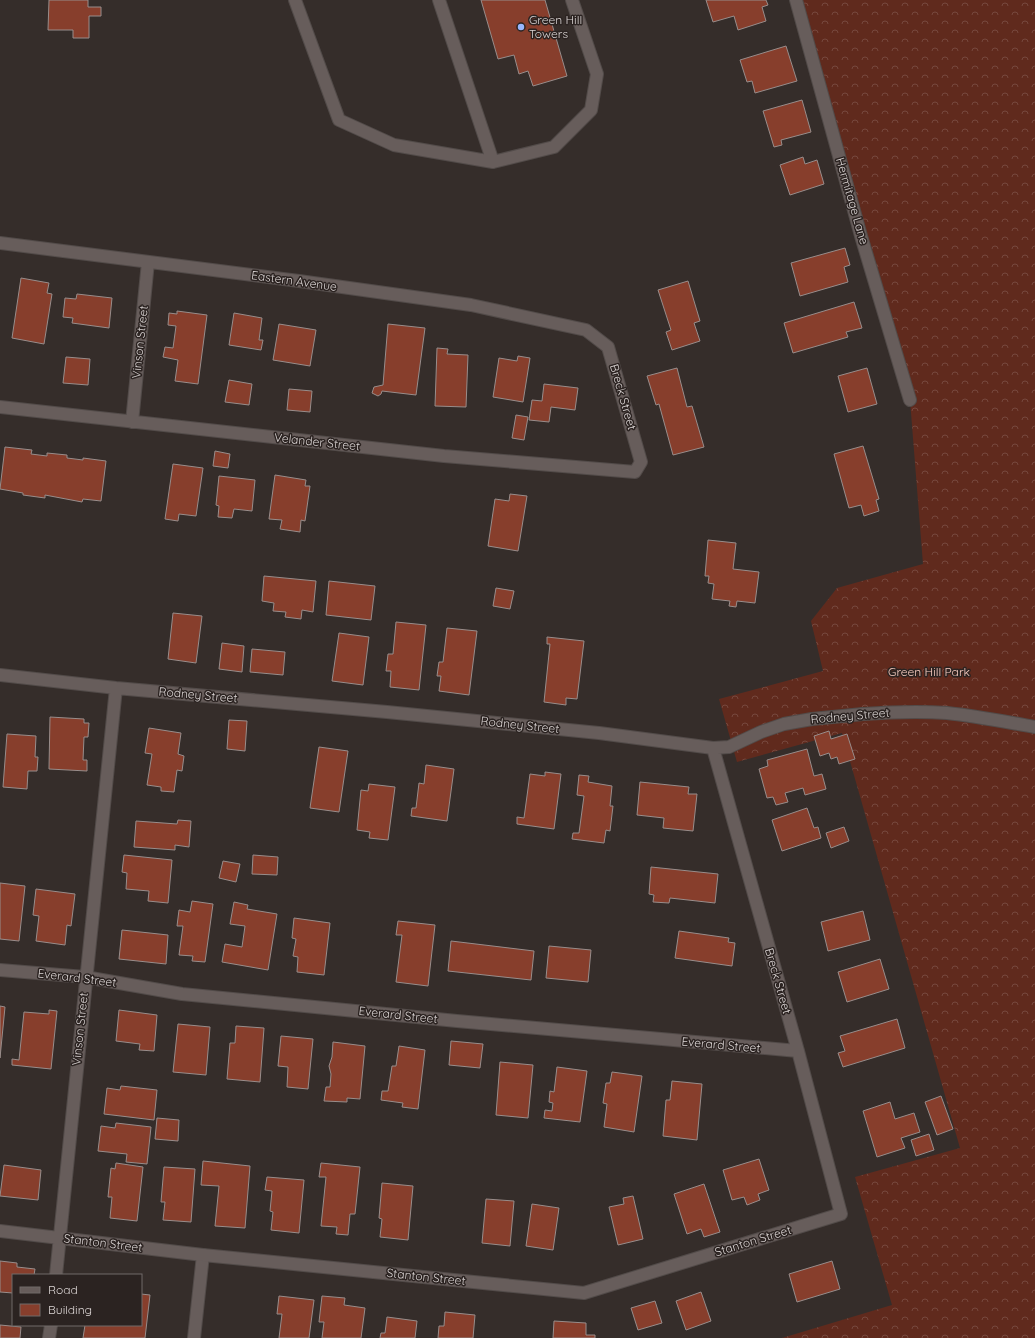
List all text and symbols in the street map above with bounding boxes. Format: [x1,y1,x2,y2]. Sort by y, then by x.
place label: Green Hill Towers [529,12,582,41]
marker: Green Hill Towers [516,22,526,32]
street label: Hermitage Lane [833,156,872,246]
street label: Eastern Avenue [250,267,338,294]
street label: Vinson Street [128,305,151,379]
street label: Breck Street [607,362,640,431]
street label: Velander Street [273,430,361,453]
park label: Green Hill Park [888,664,970,679]
street label: Rodney Street [158,684,238,705]
street label: Rodney Street [810,705,890,726]
street label: Rodney Street [480,713,560,736]
street label: Breck Street [762,946,795,1015]
street label: Everard Street [37,965,117,990]
street label: Vinson Street [68,992,91,1066]
street label: Everard Street [358,1003,438,1026]
street label: Everard Street [681,1034,761,1055]
street label: Stanton Street [713,1222,793,1259]
street label: Stanton Street [63,1230,143,1255]
street label: Stanton Street [386,1265,466,1288]
legend [12,1274,142,1326]
text: Road [48,1282,78,1297]
text: Building [48,1302,92,1317]

